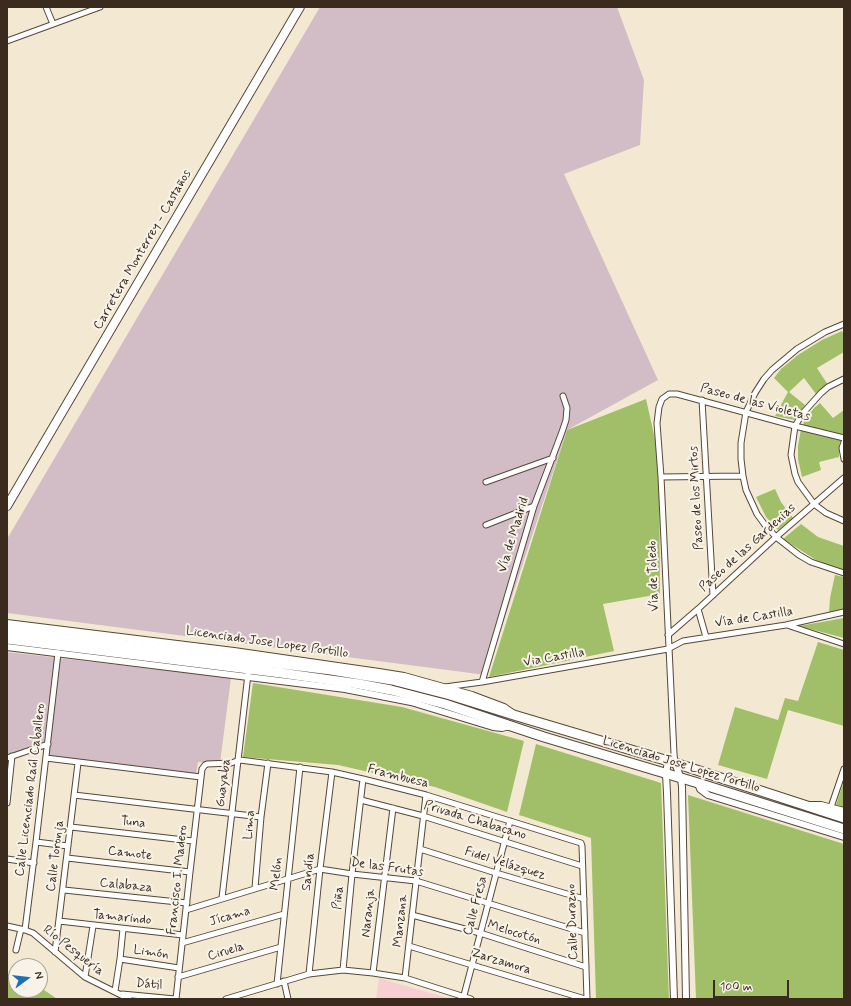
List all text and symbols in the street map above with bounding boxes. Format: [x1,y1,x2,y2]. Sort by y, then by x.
street label: Carretera Monterrey - Castaños [91,167,195,333]
street label: Paseo de las Violetas [698,381,812,425]
street label: Paseo de los Mirtos [686,445,708,551]
street label: Vía de Madrid [495,496,533,574]
street label: Paseo de las Gardenias [697,501,799,595]
street label: Vía de Toledo [645,540,663,612]
street label: Vía de Castilla [714,604,794,632]
street label: Licenciado Jose Lopez Portillo [185,624,349,662]
street label: Via Castilla [522,645,586,671]
street label: Calle Licenciado Raúl Caballero [13,703,49,877]
street label: Licenciado Jose Lopez Portillo [600,734,762,796]
street label: Guayaba [213,758,235,808]
street label: Frambuesa [366,762,430,792]
street label: Privada Chabacano [422,798,528,844]
street label: Lima [241,810,259,840]
street label: Tuna [120,814,146,832]
street label: Calle Toronja [44,819,68,893]
street label: Francisco I. Madero [164,824,192,936]
street label: Camote [107,844,153,864]
street label: Fidel Velázquez [463,844,547,884]
street label: Sandía [299,852,319,892]
street label: De las Frutas [350,855,424,881]
street label: Melón [268,857,286,891]
street label: Calabaza [99,875,153,897]
street label: Calle Fresa [461,875,491,937]
street label: Calle Durazno [564,884,582,960]
street label: Piña [330,885,348,911]
street label: Naranja [359,888,379,938]
street label: Manzana [390,894,412,948]
street label: Jícama [208,904,252,930]
street label: Tamarindo [92,907,152,929]
street label: Melocotón [485,917,543,949]
street label: Río Pesquería [40,922,106,980]
street label: Ciruela [206,939,246,965]
street label: Limón [132,943,170,963]
street label: Zarzamora [469,945,533,979]
north arrow [8,958,48,998]
text: N [31,970,46,980]
scale bar [715,972,791,998]
street label: Dátil [135,976,163,994]
text: 100 m [720,979,752,995]

